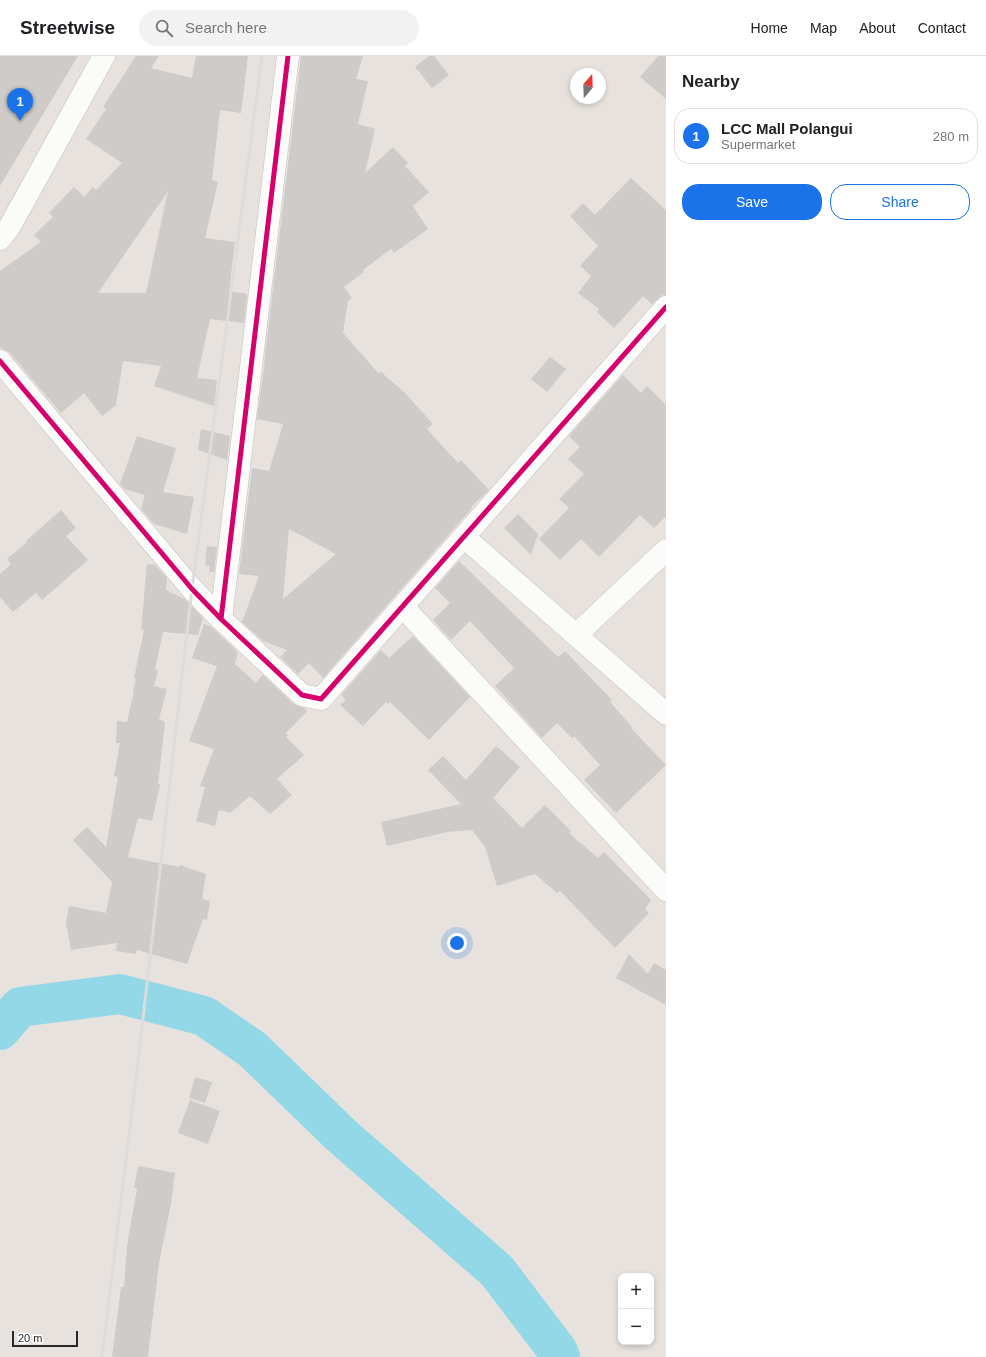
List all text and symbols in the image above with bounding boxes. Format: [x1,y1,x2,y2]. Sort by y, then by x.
search box [139,10,419,46]
text: Streetwise [20,17,115,38]
icon: search [153,17,175,39]
text: Search here [185,19,267,36]
text: Home [751,20,788,36]
text: Map [810,20,837,36]
text: About [859,20,896,36]
text: Contact [918,20,966,36]
north arrow [570,68,606,104]
text: Nearby [682,72,740,91]
pin: 1 [7,88,33,121]
text: LCC Mall Polangui [721,120,853,137]
text: 1 [692,129,700,144]
text: 280 m [933,129,969,144]
text: Supermarket [721,137,795,152]
button: Save [682,184,822,220]
button: Share [830,184,970,220]
your location [447,933,467,953]
map controls [618,1273,654,1345]
button: + [618,1273,654,1309]
button: − [618,1309,654,1345]
scale bar [12,1329,78,1348]
text: 20 m [18,1332,42,1344]

